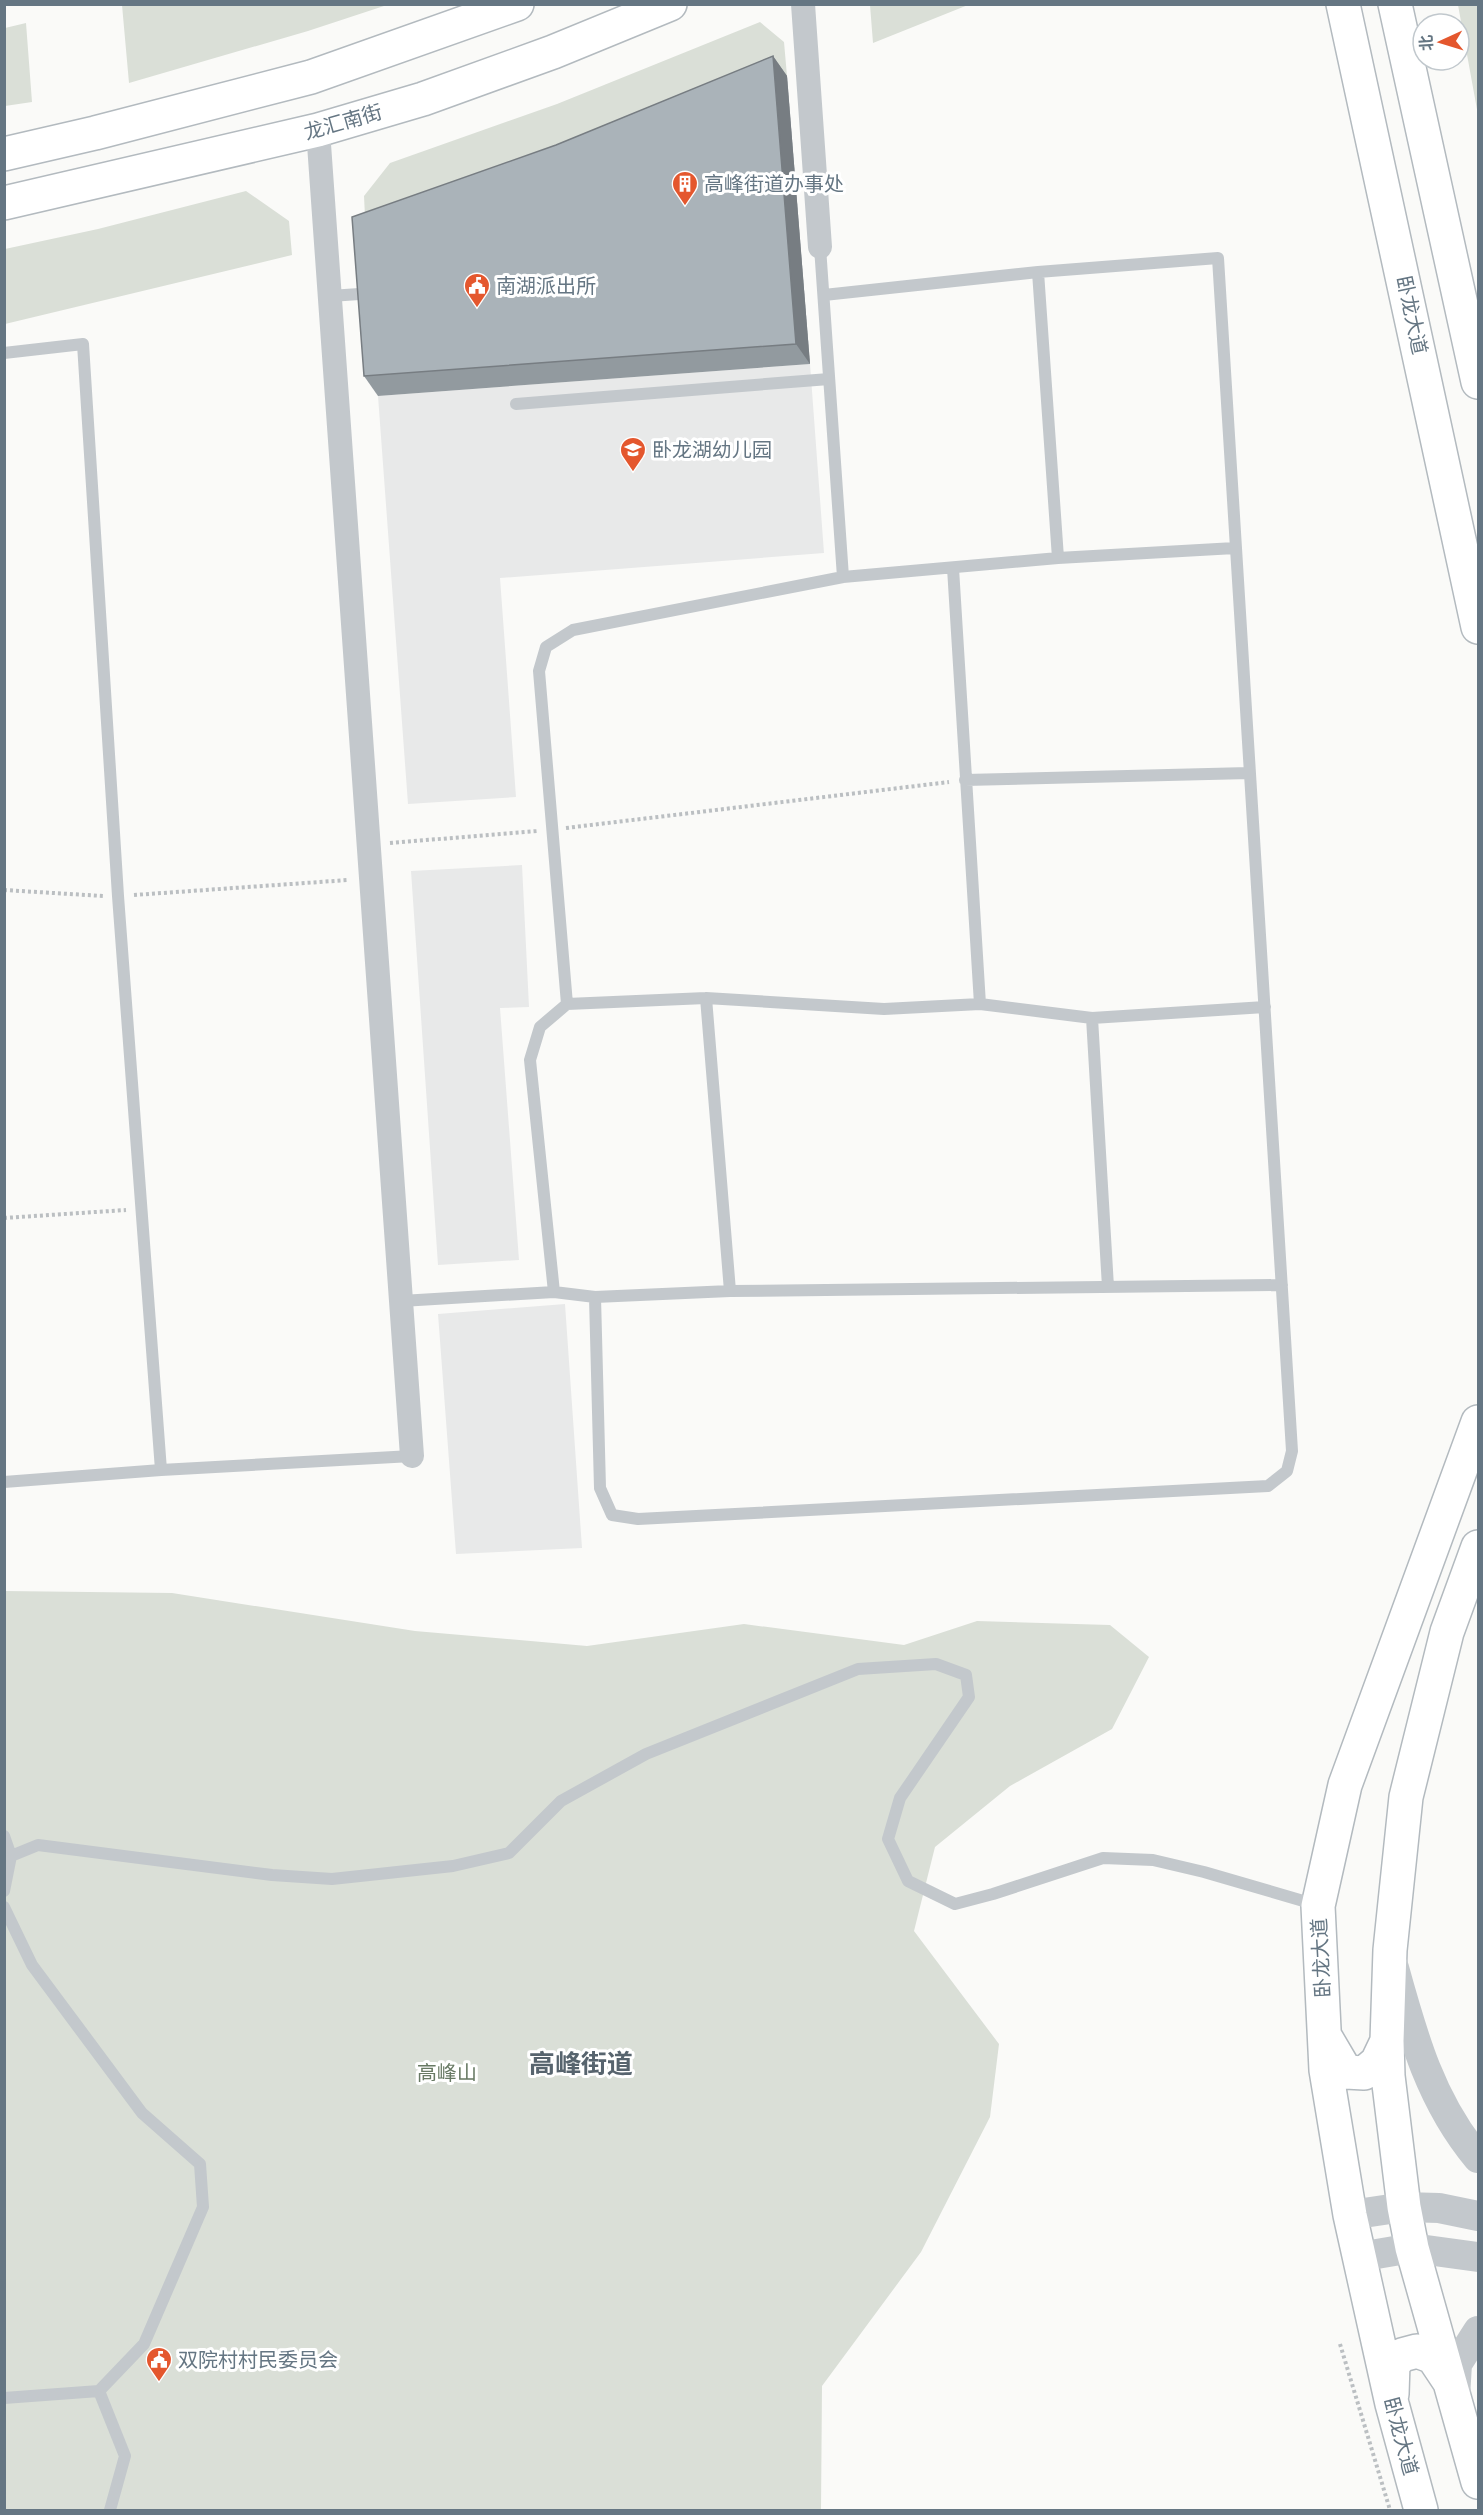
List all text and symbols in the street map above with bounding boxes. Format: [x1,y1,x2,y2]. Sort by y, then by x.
north arrow [1411,12,1471,72]
text: 北 [1416,34,1437,52]
street label: 龙汇南街 [301,99,385,145]
building icon: 高峰街道办事处 [670,169,700,207]
place label: 高峰街道办事处 [704,172,844,196]
public building icon: 南湖派出所 [462,271,492,309]
street label: 卧龙大道 [1392,273,1432,357]
place label: 南湖派出所 [496,274,596,298]
school or university icon: 卧龙湖幼儿园 [618,435,648,473]
place label: 卧龙湖幼儿园 [652,438,772,462]
street label: 卧龙大道 [1307,1917,1335,1999]
district label: 高峰街道 [529,2048,633,2080]
park label: 高峰山 [417,2061,477,2085]
public building icon: 双院村村民委员会 [144,2345,174,2383]
place label: 双院村村民委员会 [178,2348,338,2372]
street label: 卧龙大道 [1379,2394,1423,2478]

